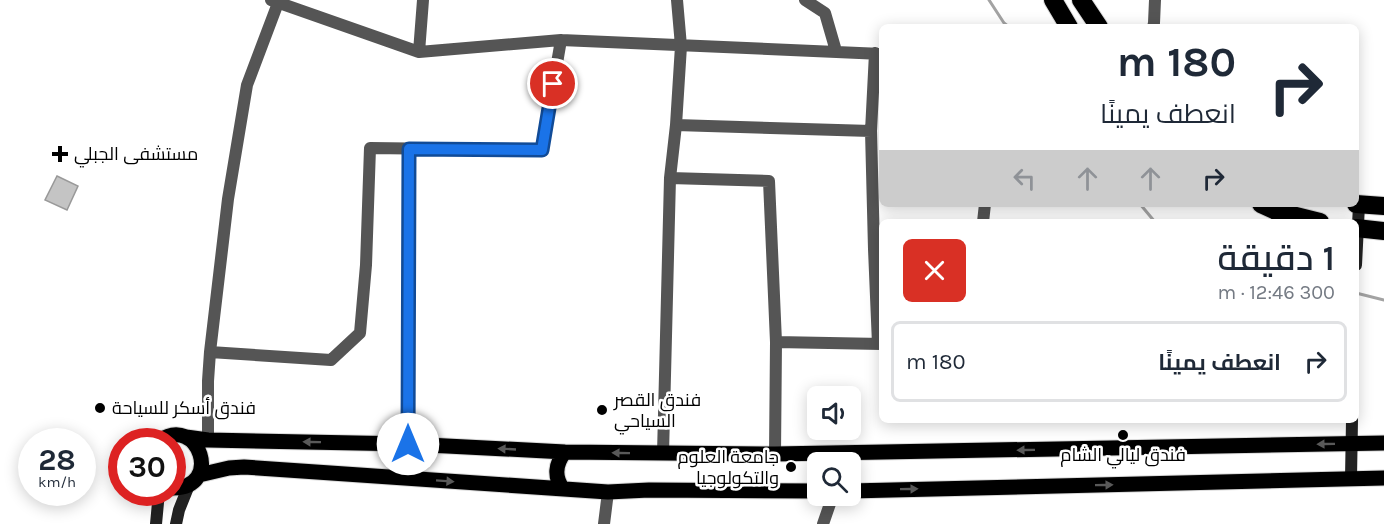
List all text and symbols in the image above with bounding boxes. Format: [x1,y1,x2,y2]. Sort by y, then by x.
text: 180 m [1117,37,1236,87]
icon: right [1257,48,1335,126]
pin [527,58,578,109]
icon: arrive [536,67,569,100]
text: انعطف يمينًا [1100,98,1236,130]
place label: مستشفى الجبلي [74,143,198,168]
marker: مستشفى الجبلي [51,145,69,163]
icon: left [1008,162,1041,195]
icon: ahead [1071,162,1104,195]
icon: ahead [1134,162,1167,195]
icon: right [1197,162,1230,195]
text: 1 دقيقة [1218,237,1335,279]
button: close [903,239,966,302]
text: 300 m · 12:46 [1217,281,1335,304]
icon: right [1299,345,1332,378]
text: 180 m [906,349,966,375]
text: انعطف يمينًا [1158,350,1281,376]
map controls [807,386,861,506]
button: sound [807,386,861,440]
place label: فندق القصر السياحي [613,389,701,435]
place label: فندق أسكر للسياحة [112,397,256,420]
marker: فندق أسكر للسياحة [93,401,107,415]
marker: فندق القصر السياحي [595,403,609,417]
position arrow [376,412,440,476]
speed limit sign: 30 [108,428,186,506]
marker: فندق ليالي الشام [1116,428,1130,442]
one-way arrow [302,438,321,447]
one-way arrow [1316,439,1335,449]
text: 28 [38,442,76,478]
place label: فندق ليالي الشام [1060,444,1186,469]
one-way arrow [497,445,516,454]
one-way arrow [1016,445,1035,454]
place label: جامعة العلوم والتكولوجيا [678,446,779,489]
one-way arrow [611,448,630,458]
button: search [807,452,861,506]
marker: جامعة العلوم والتكولوجيا [784,460,798,474]
text: km/h [38,473,76,491]
one-way arrow [436,476,455,486]
one-way arrow [1094,480,1113,489]
one-way arrow [899,485,918,494]

